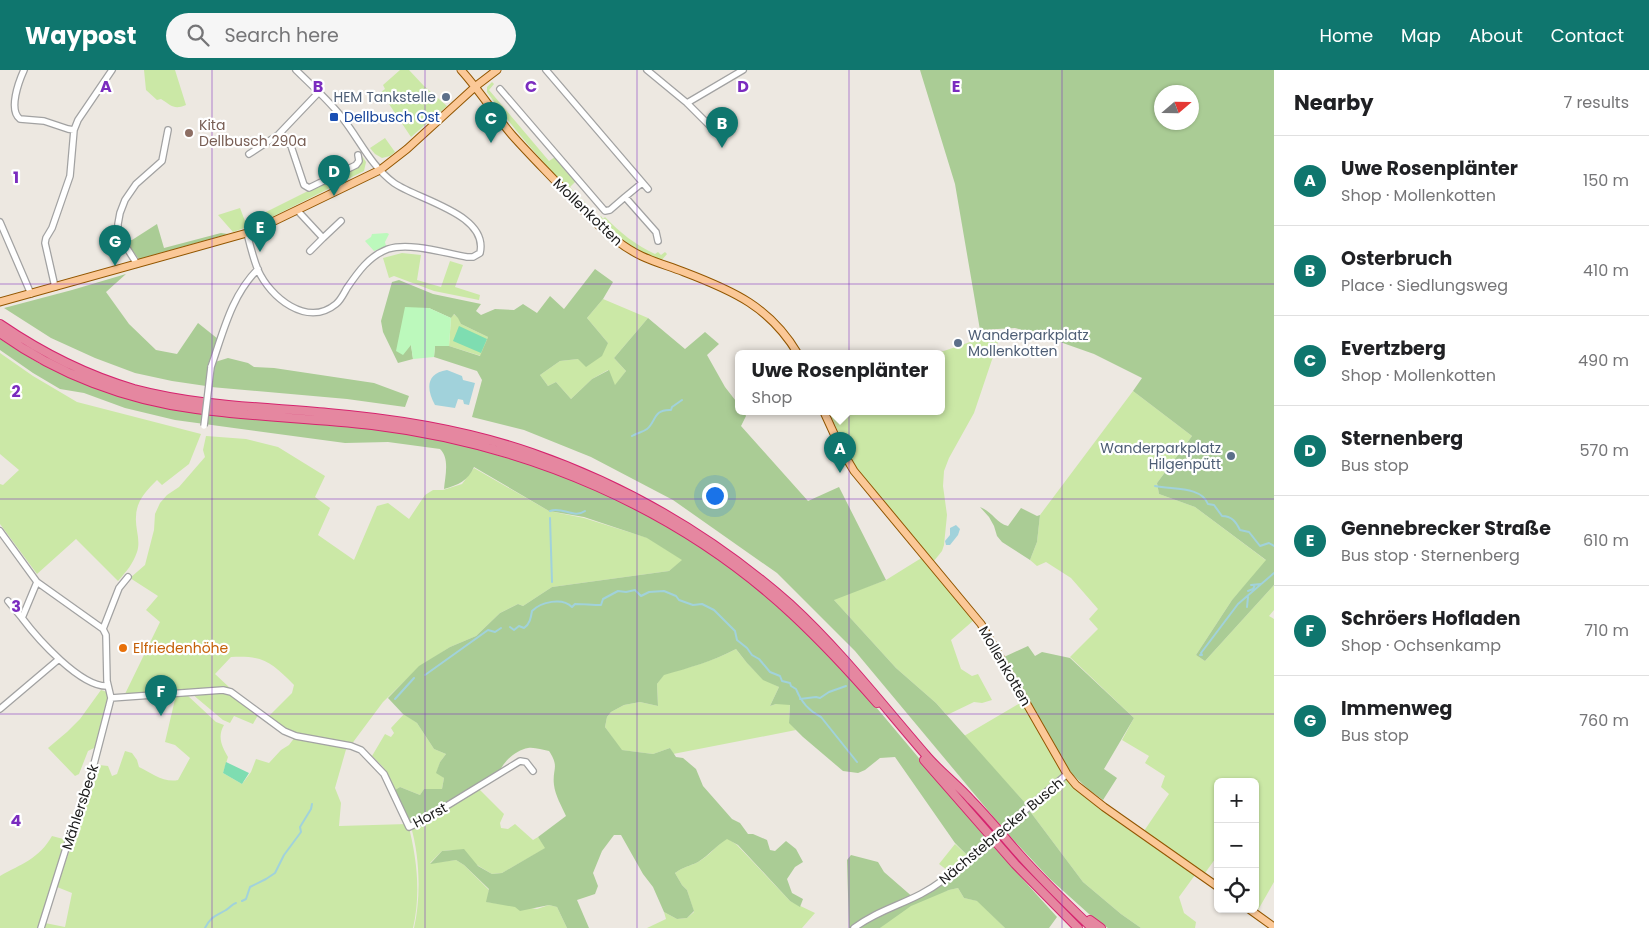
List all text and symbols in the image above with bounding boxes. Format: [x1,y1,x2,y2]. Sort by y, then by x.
search box [166,13,516,58]
text: Waypost [25,19,136,52]
icon: search [184,21,212,49]
text: Search here [224,22,339,49]
text: Home [1319,23,1373,48]
text: Map [1401,23,1441,48]
text: About [1469,23,1523,48]
text: Contact [1551,23,1624,48]
text: A [100,75,112,98]
text: B [313,75,323,98]
text: C [525,75,537,98]
text: D [737,75,749,98]
text: E [952,75,960,98]
north arrow [1154,85,1199,130]
place label: HEM Tankstelle [333,87,436,107]
text: Nearby [1294,88,1374,117]
marker: HEM Tankstelle [440,91,452,103]
text: 7 results [1563,91,1629,114]
pin: C [475,102,507,143]
place label: Dellbusch Ost [344,107,440,127]
pin: B [706,107,738,148]
marker: Dellbusch Ost [328,111,340,123]
place label: Kita Dellbusch 290a [199,115,307,151]
marker: Kita Dellbusch 290a [183,127,195,139]
pin: D [318,155,350,196]
text: Uwe Rosenplänter [1341,155,1518,182]
text: 1 [13,166,19,189]
text: A [1304,169,1316,192]
text: 150 m [1583,169,1629,192]
street label: Mollenkotten [549,174,627,250]
text: Shop · Mollenkotten [1341,184,1496,207]
pin: E [244,211,276,252]
pin: G [99,225,131,266]
text: Osterbruch [1341,245,1452,272]
text: B [1305,259,1315,282]
text: 410 m [1583,259,1629,282]
text: Place · Siedlungsweg [1341,274,1508,297]
place label: Wanderparkplatz Mollenkotten [968,325,1089,361]
text: Evertzberg [1341,335,1446,362]
marker: Wanderparkplatz Mollenkotten [952,337,964,349]
text: C [1304,349,1316,372]
text: 490 m [1578,349,1629,372]
popup [735,350,945,415]
text: Uwe Rosenplänter [752,357,928,384]
text: Shop · Mollenkotten [1341,364,1496,387]
text: 2 [11,380,21,403]
text: Shop [752,386,792,409]
text: Sternenberg [1341,425,1463,452]
pin: A [824,432,856,473]
place label: Wanderparkplatz Hilgenpütt [1100,438,1221,474]
text: D [1304,439,1316,462]
text: 570 m [1579,439,1629,462]
marker: Wanderparkplatz Hilgenpütt [1225,450,1237,462]
text: Bus stop [1341,454,1409,477]
your location [702,483,728,509]
text: Gennebrecker Straße [1341,515,1551,542]
text: E [1306,529,1314,552]
text: 610 m [1583,529,1629,552]
text: Bus stop · Sternenberg [1341,544,1520,567]
text: 3 [11,595,21,618]
text: Schröers Hofladen [1341,605,1520,632]
text: F [1306,619,1314,642]
text: 710 m [1584,619,1629,642]
street label: Mollenkotten [974,622,1036,710]
text: Shop · Ochsenkamp [1341,634,1501,657]
place label: Elfriedenhöhe [133,638,229,658]
marker: Elfriedenhöhe [117,642,129,654]
pin: F [145,675,177,716]
text: Immenweg [1341,695,1452,722]
text: G [1304,709,1316,732]
text: 760 m [1579,709,1629,732]
text: Bus stop [1341,724,1409,747]
street label: Mählersbeck [57,761,104,852]
street label: Nächstebrecker Busch [934,773,1068,889]
map controls [1214,778,1259,913]
button: + [1214,778,1259,823]
street label: Horst [409,798,451,832]
text: 4 [11,809,22,832]
button: − [1214,823,1259,868]
button: locate [1214,868,1259,913]

